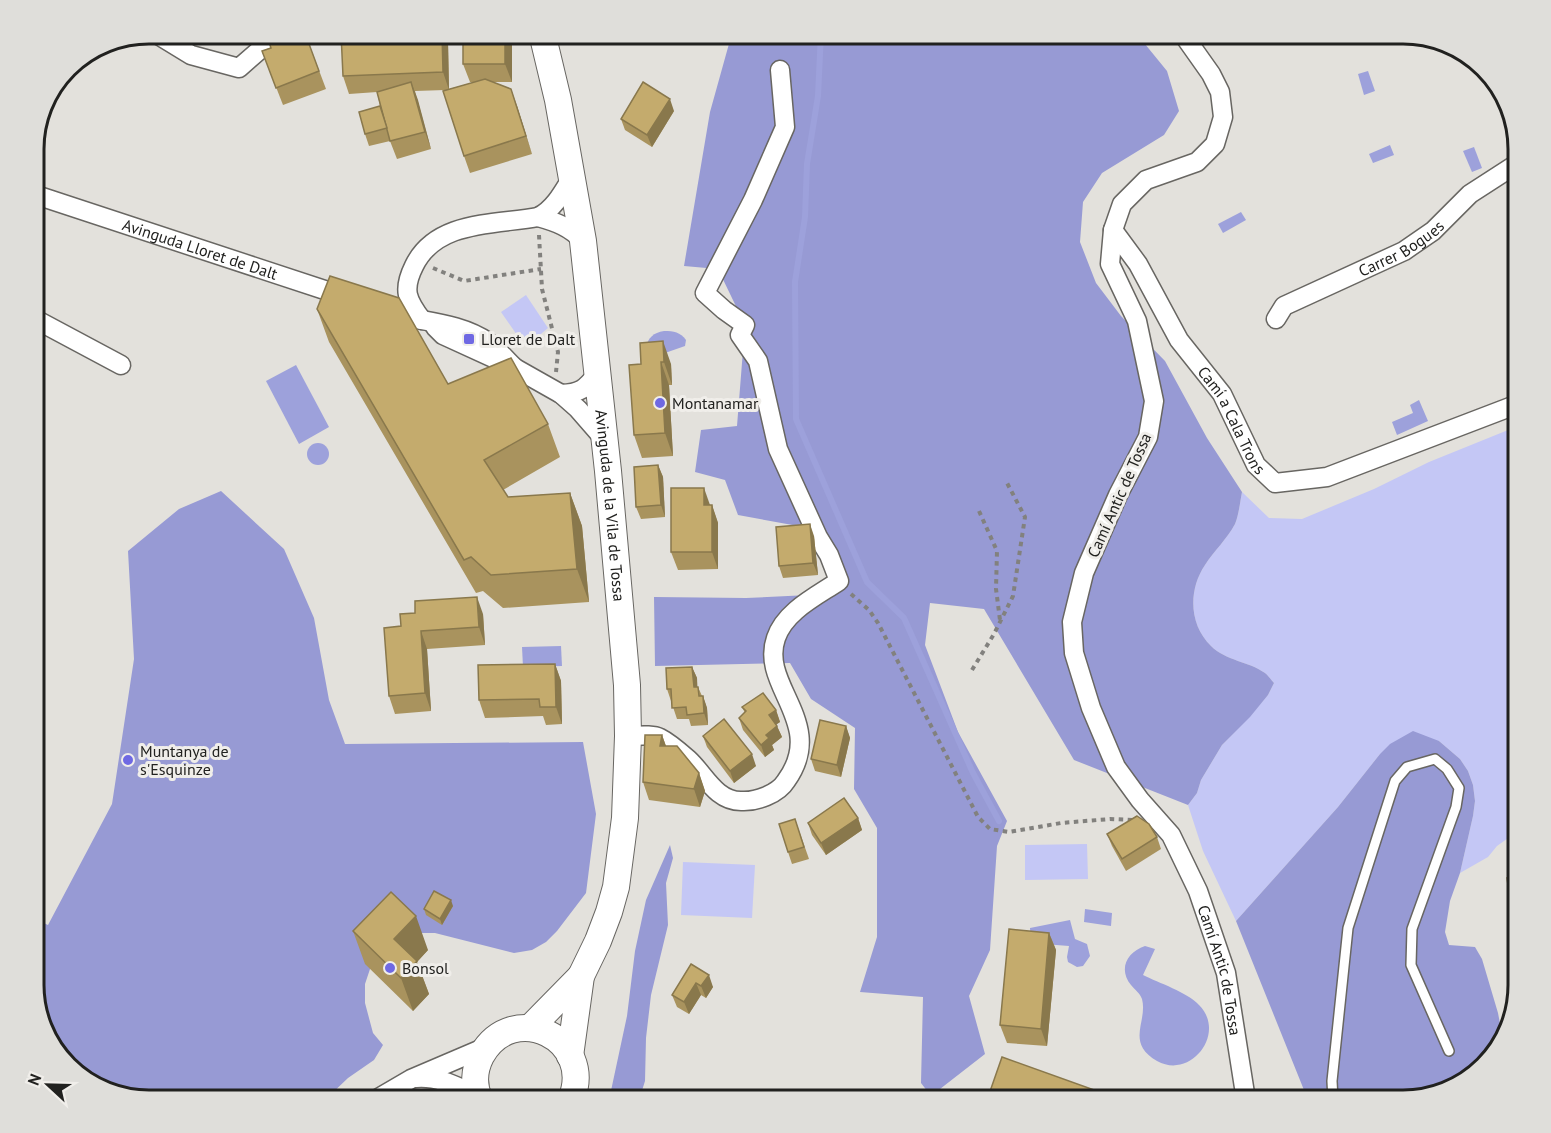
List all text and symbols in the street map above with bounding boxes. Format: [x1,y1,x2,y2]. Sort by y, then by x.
street label: Avinguda Lloret de Dalt [120,214,281,284]
street label: Carrer Bogues [1355,216,1448,281]
place label: Lloret de Dalt [481,329,576,349]
marker: Lloret de Dalt [462,332,476,346]
street label: Camí a Cala Trons [1194,362,1270,479]
place label: Montanamar [672,393,759,413]
marker: Montanamar [653,396,667,410]
street label: Avinguda de la Vila de Tossa [591,408,630,602]
street label: Camí Antic de Tossa [1083,430,1155,560]
place label: Muntanya de s'Esquinze [140,741,229,779]
marker: Muntanya de s'Esquinze [121,753,135,767]
street label: Camí Antic de Tossa [1194,902,1246,1037]
place label: Bonsol [402,958,449,978]
marker: Bonsol [383,961,397,975]
north arrow [18,1055,78,1115]
text: N [23,1071,45,1088]

